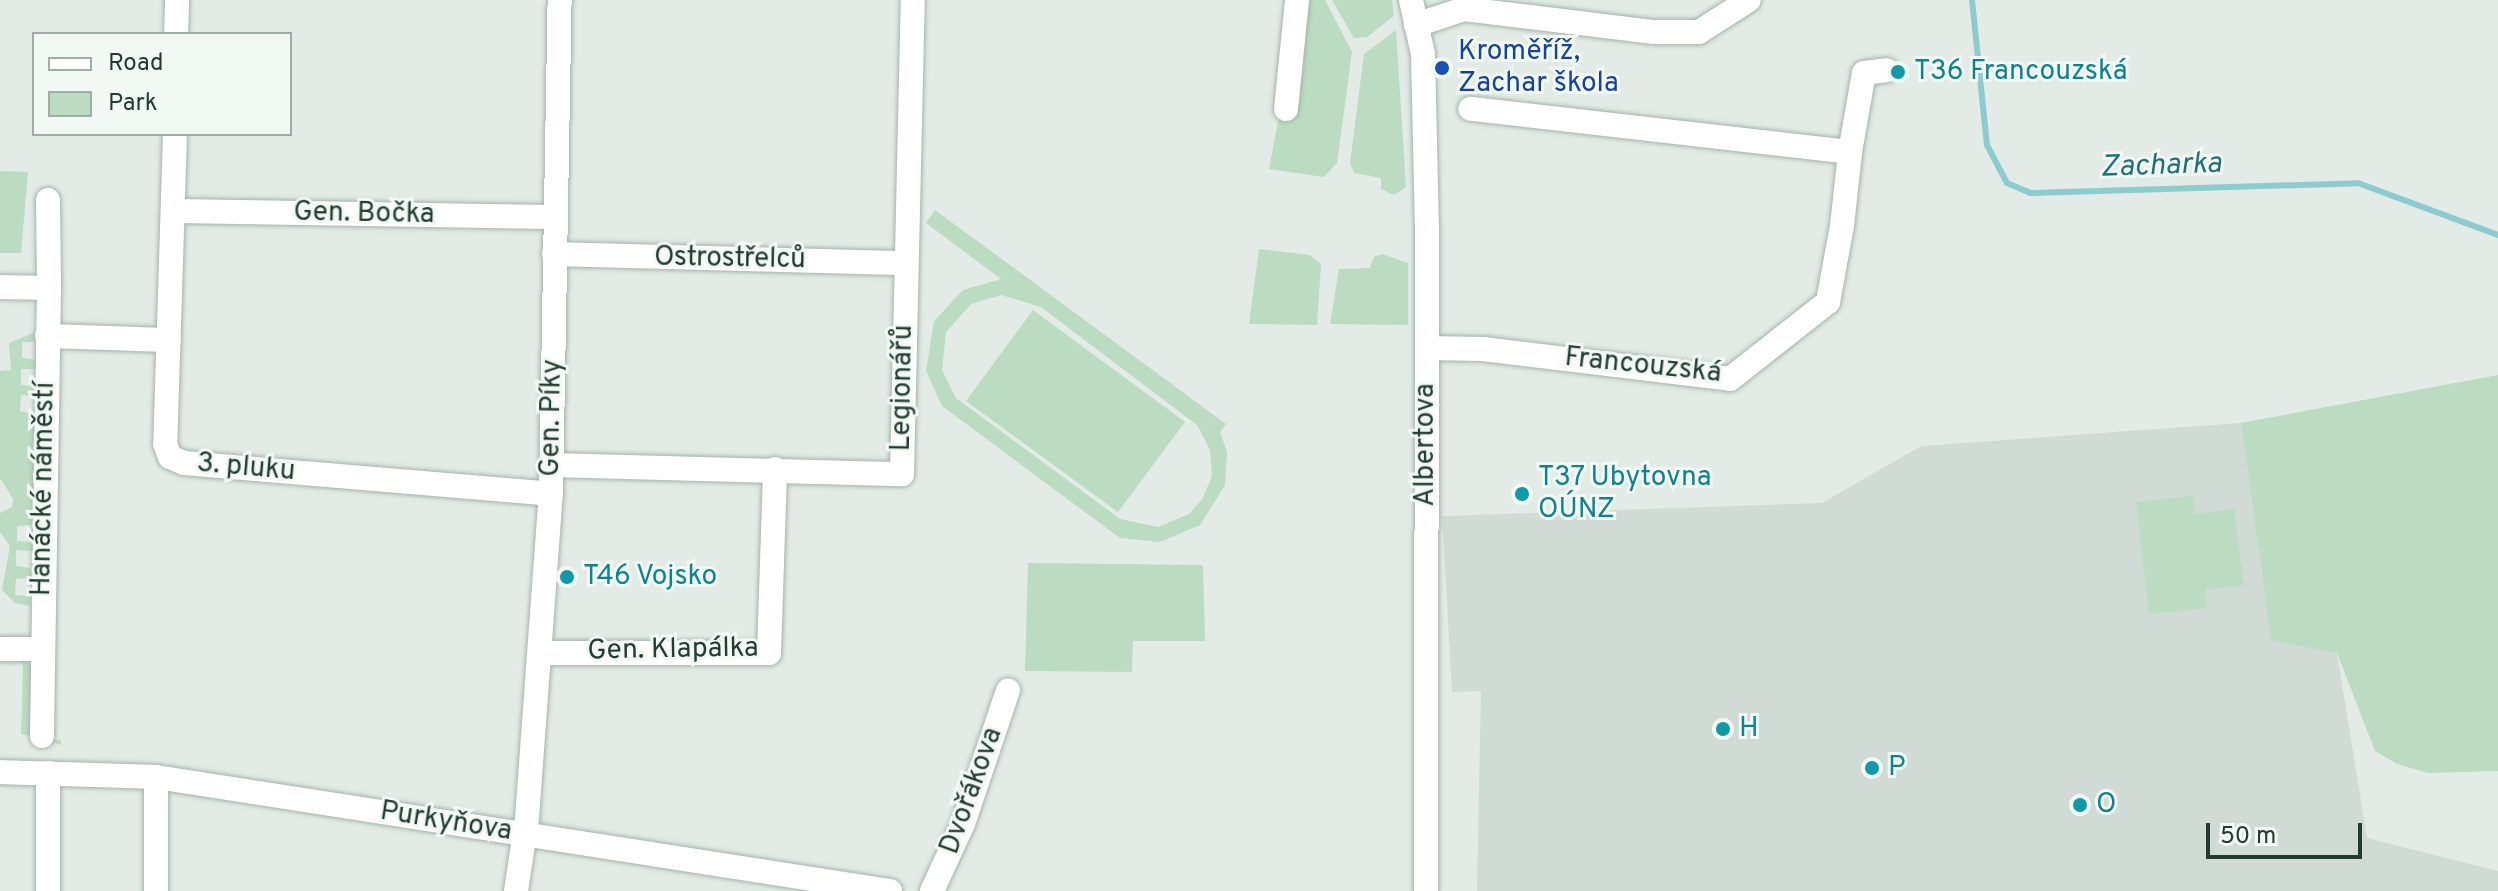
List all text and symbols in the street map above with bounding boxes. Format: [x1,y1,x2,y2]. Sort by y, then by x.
legend [32,32,292,136]
place label: Kroměříž, Zachar škola [1458,35,1619,101]
text: Road [108,49,164,79]
place label: T36 Francouzská [1914,55,2127,89]
marker: Kroměříž, Zachar škola [1433,59,1451,77]
marker: T36 Francouzská [1889,63,1907,81]
text: Park [108,89,158,119]
water label: Zacharka [2100,147,2222,187]
street label: Gen. Bočka [293,196,435,232]
street label: Ostrostřelců [654,241,806,277]
street label: Legionářů [885,324,921,452]
street label: Francouzská [1563,341,1723,391]
street label: Gen. Píky [534,359,570,477]
street label: Hanácké náměstí [25,382,63,596]
street label: Albertova [1409,383,1443,507]
street label: 3. pluku [195,447,297,489]
place label: T37 Ubytovna OÚNZ [1538,461,1713,527]
marker: T37 Ubytovna OÚNZ [1513,485,1531,503]
place label: T46 Vojsko [583,560,718,594]
marker: T46 Vojsko [558,568,576,586]
street label: Gen. Klapálka [587,632,759,668]
place label: H [1739,712,1759,746]
marker: H [1714,720,1732,738]
street label: Dvořákova [934,723,1010,859]
place label: P [1888,751,1906,785]
marker: P [1863,759,1881,777]
place label: O [2096,788,2116,822]
street label: Purkyňova [378,795,514,849]
marker: O [2071,796,2089,814]
scale bar [2210,807,2366,857]
text: 50 m [2220,822,2276,852]

